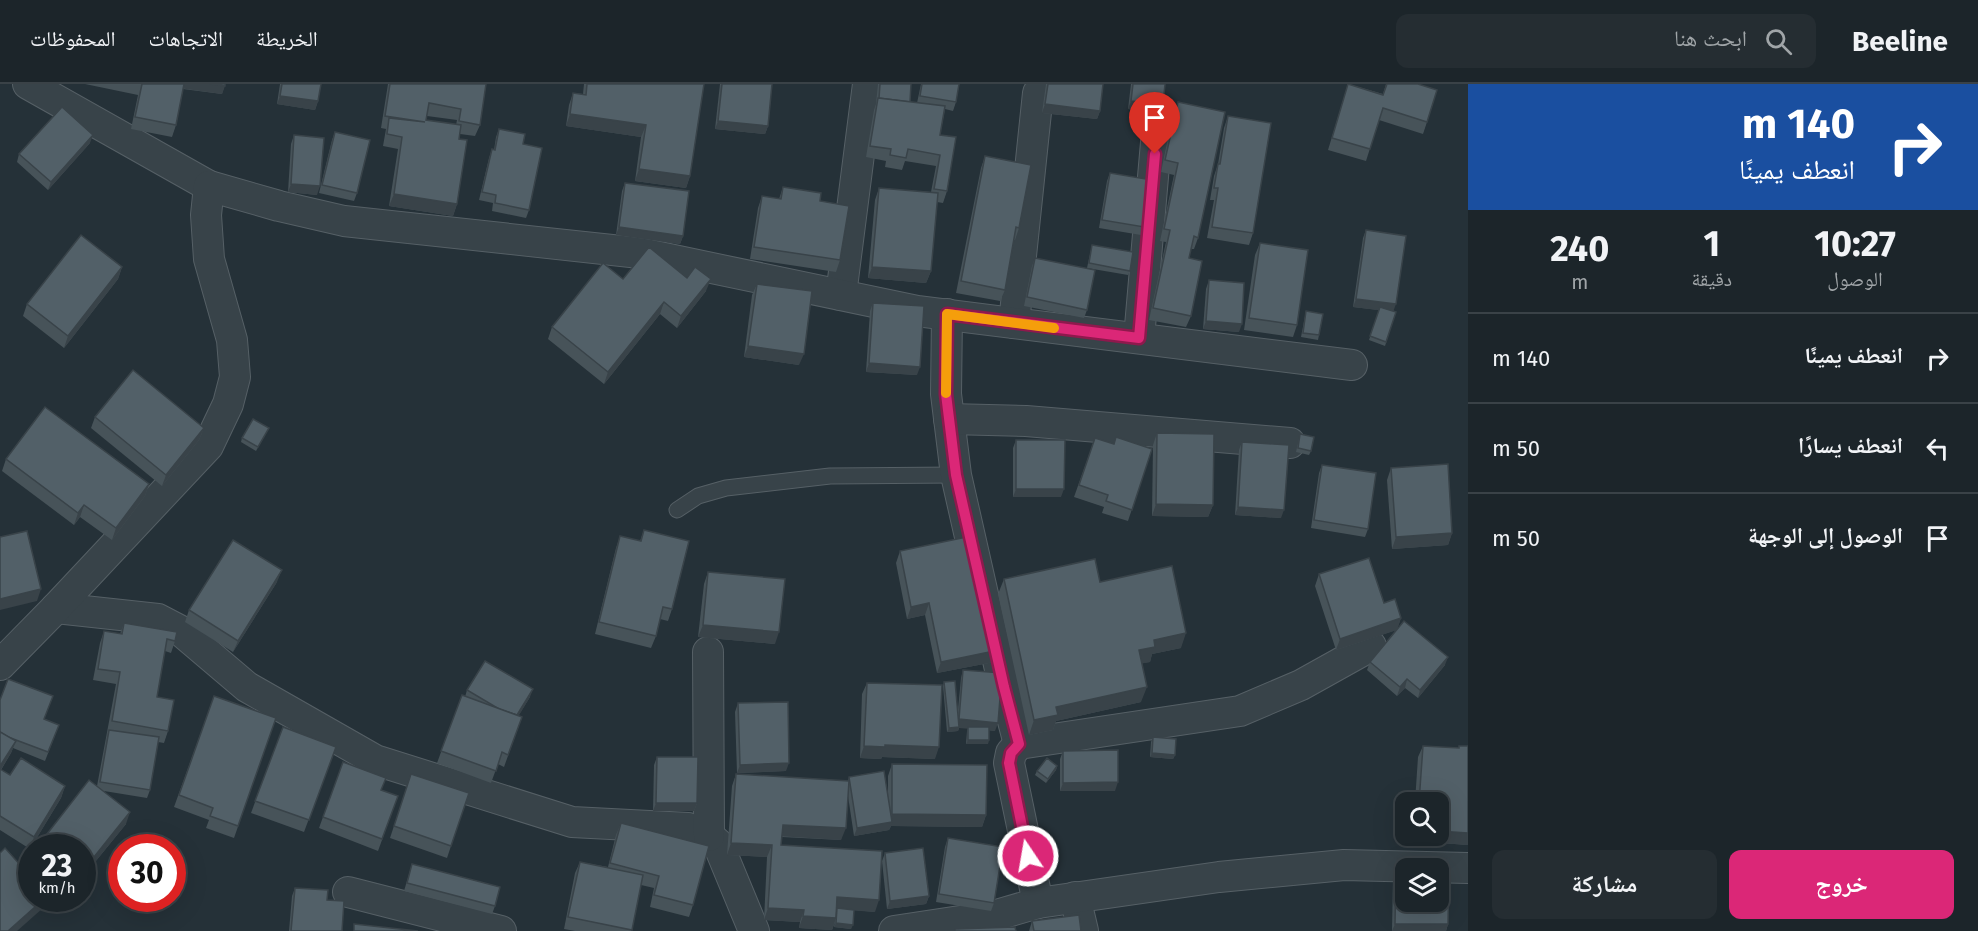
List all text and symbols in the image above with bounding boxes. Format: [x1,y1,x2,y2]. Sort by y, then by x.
search box [1396,14,1816,68]
text: ابحث هنا [1674,25,1747,52]
icon: search [1762,25,1795,58]
text: Beeline [1852,25,1948,58]
text: المحفوظات [30,26,115,52]
text: الاتجاهات [148,26,223,52]
text: الخريطة [256,26,318,52]
pin [1129,92,1180,154]
text: 140 m [1742,99,1855,149]
icon: arrive [1138,101,1171,134]
icon: right [1876,108,1954,186]
text: انعطف يمينًا [1739,154,1855,186]
text: 1 [1703,222,1720,266]
text: 10:27 [1814,222,1896,266]
text: 240 [1550,227,1609,271]
text: دقيقة [1691,267,1732,291]
text: الوصول [1827,267,1883,291]
text: m [1571,270,1588,294]
text: انعطف يمينًا [1804,342,1903,369]
icon: right [1921,342,1954,375]
text: 140 m [1492,345,1550,372]
text: انعطف يسارًا [1798,432,1903,459]
icon: left [1921,432,1954,465]
text: 50 m [1492,435,1540,462]
text: الوصول إلى الوجهة [1748,522,1903,549]
icon: arrive [1921,522,1954,555]
text: 50 m [1492,525,1540,552]
map controls [1395,792,1449,912]
button: search [1395,792,1449,846]
position arrow [996,824,1060,888]
speed limit sign: 30 [108,834,186,912]
text: 23 [42,848,72,884]
button: مشاركة [1492,850,1717,919]
button: خروج [1729,850,1954,919]
button: layers [1395,858,1449,912]
text: km/h [38,879,76,897]

